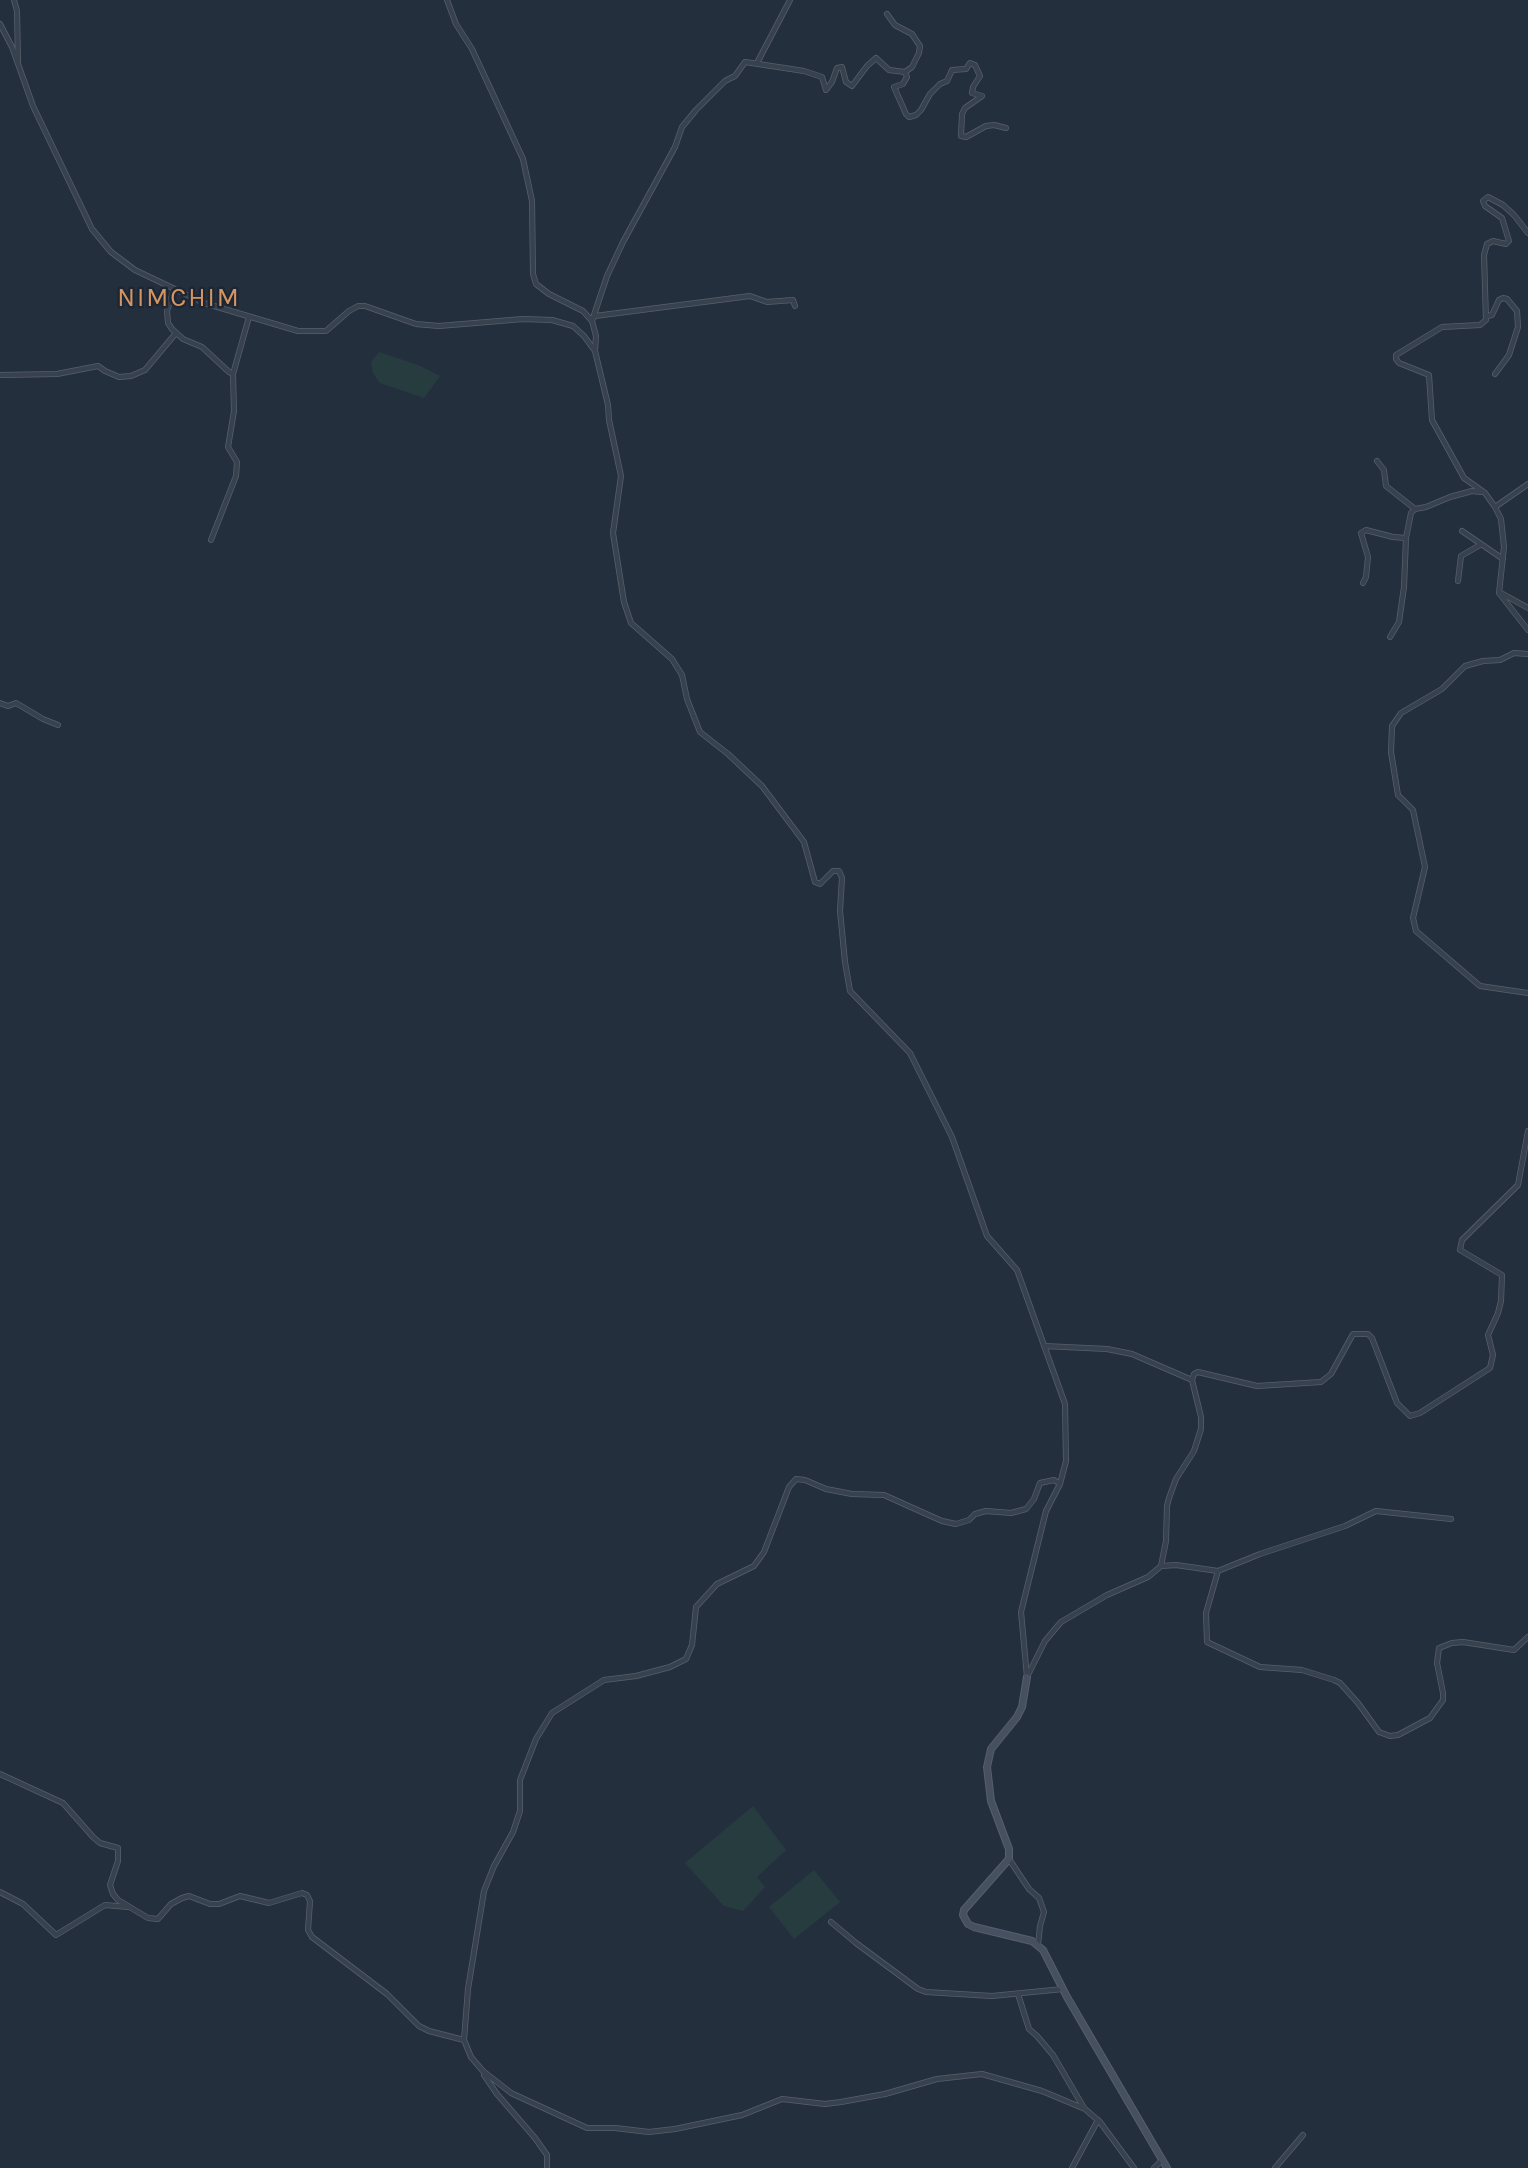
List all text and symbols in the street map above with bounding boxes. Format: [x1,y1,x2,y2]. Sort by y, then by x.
district label: NIMCHIM [118,283,240,315]

